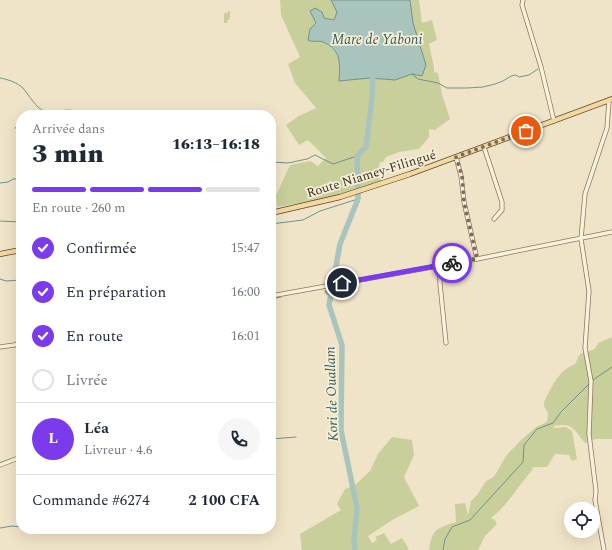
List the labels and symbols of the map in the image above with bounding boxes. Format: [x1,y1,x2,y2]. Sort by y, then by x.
water label: Mare de Yaboni [331,29,423,50]
pin [509,114,543,148]
street label: Route Niamey-Filingué [304,145,439,203]
courier [432,243,472,283]
pin [325,266,359,300]
water label: Kori de Ouallam [319,346,344,442]

